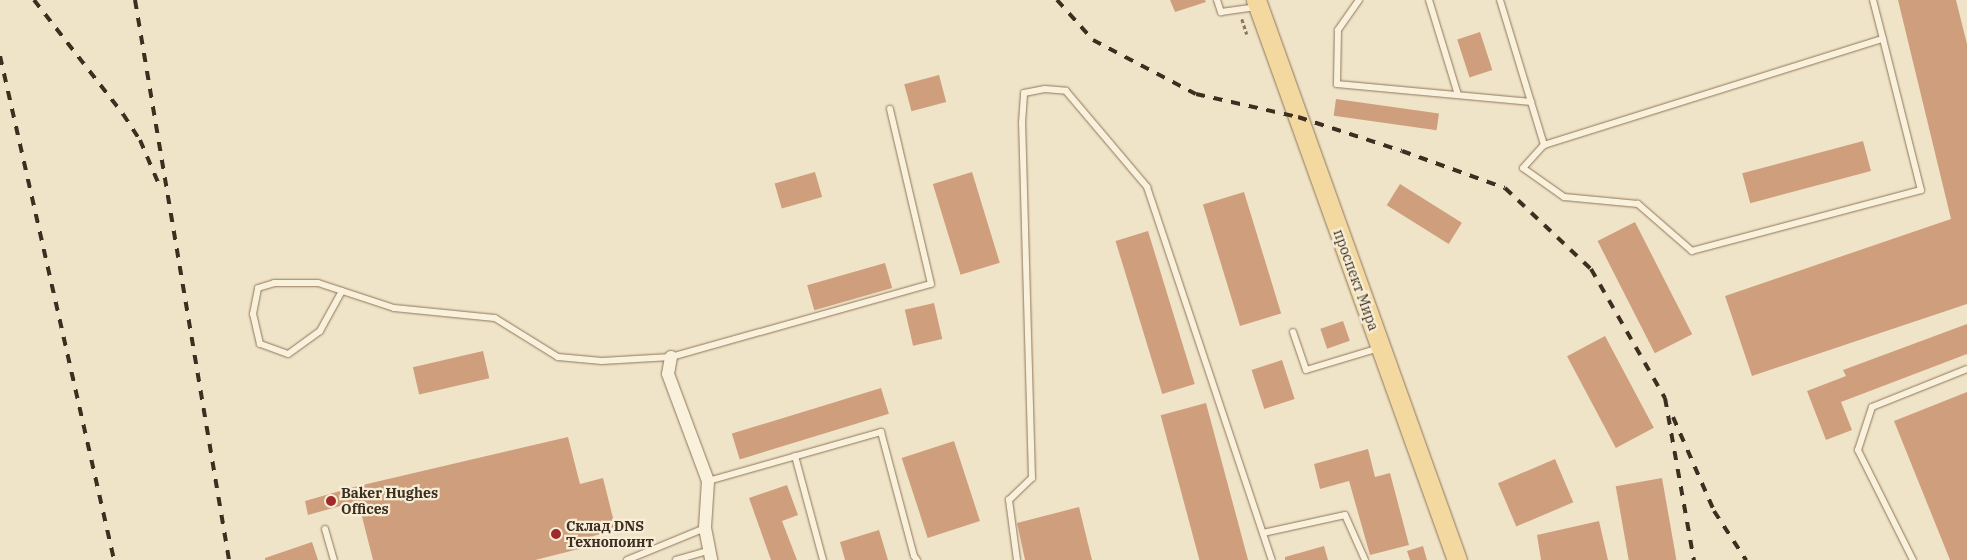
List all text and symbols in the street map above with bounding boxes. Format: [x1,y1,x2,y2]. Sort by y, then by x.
street label: проспект Мира [1330,227,1382,333]
place label: Baker Hughes Offices [341,485,438,518]
marker: Baker Hughes Offices [325,495,337,507]
place label: Склад DNS Технопоинт [566,518,654,550]
marker: Склад DNS Технопоинт [550,528,562,540]

